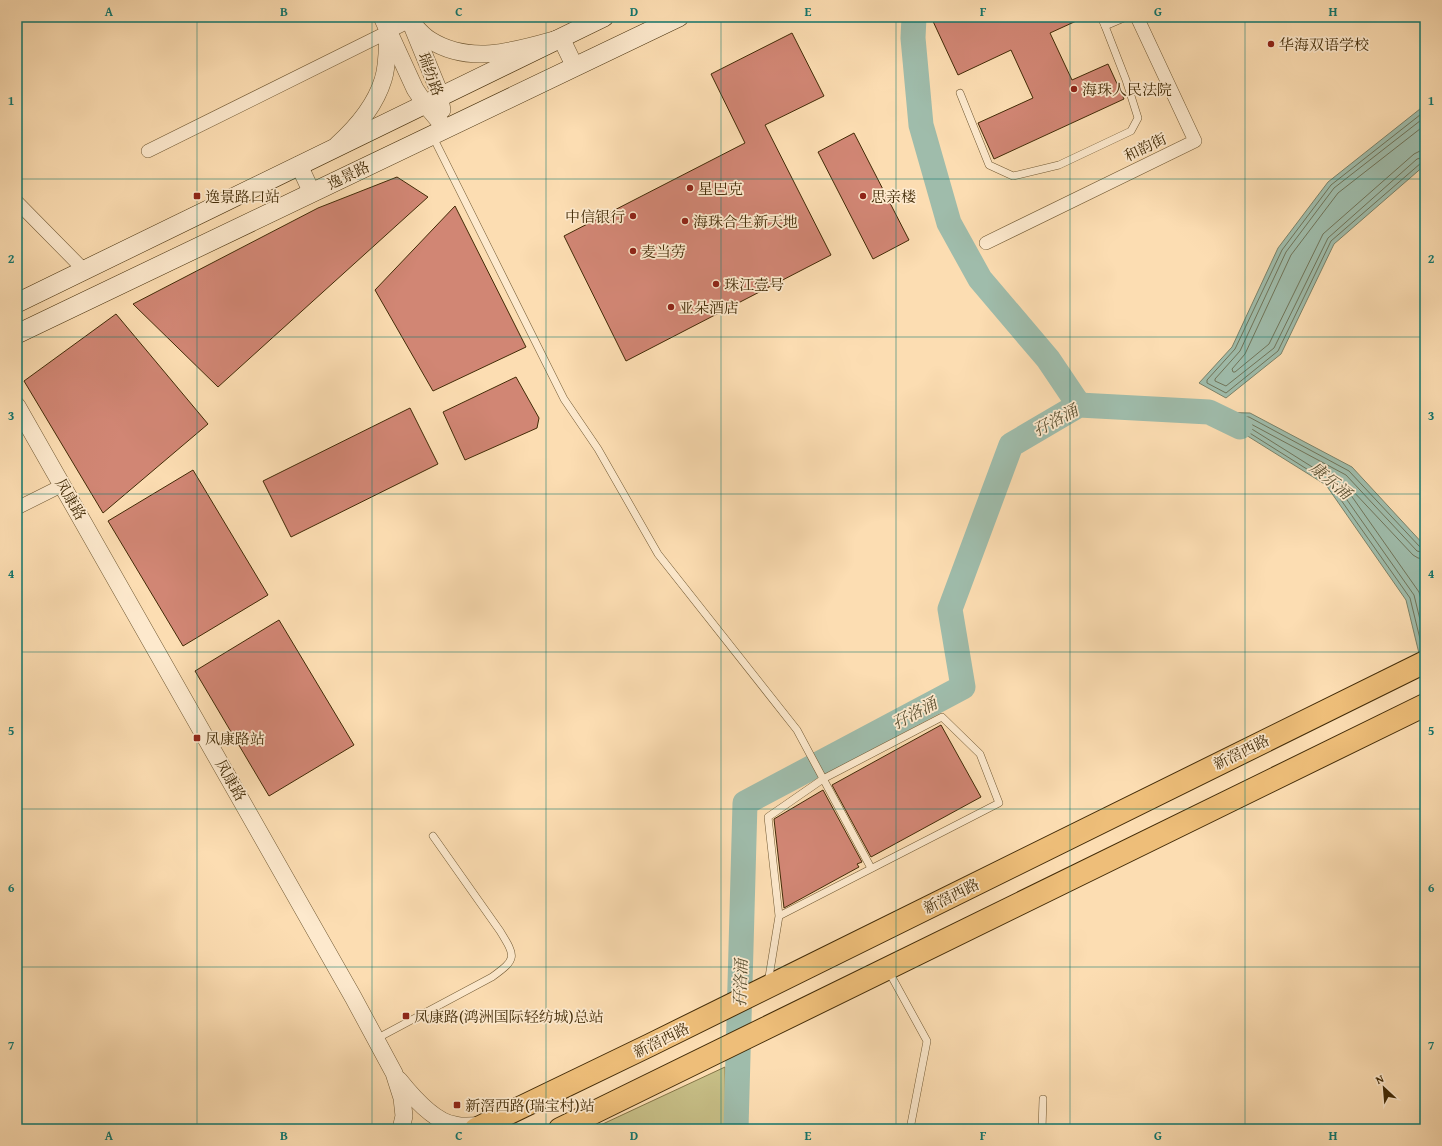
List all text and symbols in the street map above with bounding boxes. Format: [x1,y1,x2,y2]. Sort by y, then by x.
text: A [105,2,114,21]
text: B [280,2,288,21]
text: C [455,2,463,21]
text: D [630,2,638,21]
text: E [805,2,812,21]
text: F [980,2,987,21]
text: G [1154,2,1162,21]
text: H [1328,2,1338,21]
place label: 华海双语学校 [1279,34,1369,55]
marker: 华海双语学校 [1266,39,1276,49]
street label: 瑞纺路 [413,49,449,99]
place label: 海珠人民法院 [1082,79,1172,100]
marker: 海珠人民法院 [1069,84,1079,94]
text: 1 [8,91,14,110]
text: 1 [1428,91,1434,110]
street label: 和韵街 [1120,128,1170,166]
street label: 逸景路 [323,156,373,194]
place label: 星巴克 [698,178,743,199]
marker: 星巴克 [685,183,695,193]
place label: 逸景路口站 [205,186,280,207]
place label: 思亲楼 [871,186,916,207]
marker: 逸景路口站 [192,191,202,201]
marker: 思亲楼 [858,191,868,201]
place label: 中信银行 [565,206,625,227]
marker: 中信银行 [628,211,638,221]
place label: 海珠合生新天地 [693,211,798,232]
marker: 海珠合生新天地 [680,216,690,226]
place label: 麦当劳 [641,241,686,262]
marker: 麦当劳 [628,246,638,256]
text: 2 [8,249,15,268]
text: 2 [1428,249,1435,268]
place label: 珠江壹号 [724,274,784,295]
marker: 珠江壹号 [711,279,721,289]
place label: 亚朵酒店 [679,297,739,318]
marker: 亚朵酒店 [666,302,676,312]
water label: 孖洛涌 [1028,397,1084,442]
text: 3 [8,406,14,425]
text: 3 [1428,406,1434,425]
water label: 康乐涌 [1305,455,1359,506]
street label: 凤康路 [51,474,91,524]
text: 4 [8,564,15,583]
text: 4 [1428,564,1435,583]
water label: 孖洛涌 [887,690,943,735]
text: 5 [8,721,15,740]
text: 5 [1428,721,1435,740]
place label: 凤康路站 [205,728,265,749]
street label: 新滘西路 [1209,729,1273,775]
marker: 凤康路站 [192,733,202,743]
street label: 凤康路 [211,755,251,805]
street label: 新滘西路 [919,873,983,919]
text: 6 [8,878,15,897]
text: 6 [1428,878,1435,897]
water label: 孖洛涌 [727,957,753,1007]
place label: 凤康路(鸿洲国际轻纺城)总站 [414,1006,604,1027]
marker: 凤康路(鸿洲国际轻纺城)总站 [401,1011,411,1021]
street label: 新滘西路 [629,1017,693,1063]
text: 7 [8,1036,15,1055]
text: 7 [1428,1036,1435,1055]
north arrow [1364,1068,1404,1108]
text: N [1373,1070,1387,1088]
place label: 新滘西路(瑞宝村)站 [465,1095,595,1116]
marker: 新滘西路(瑞宝村)站 [452,1100,462,1110]
text: A [105,1126,114,1145]
text: B [280,1126,288,1145]
text: C [455,1126,463,1145]
text: D [630,1126,638,1145]
text: E [805,1126,812,1145]
text: F [980,1126,987,1145]
text: G [1154,1126,1162,1145]
text: H [1328,1126,1338,1145]

